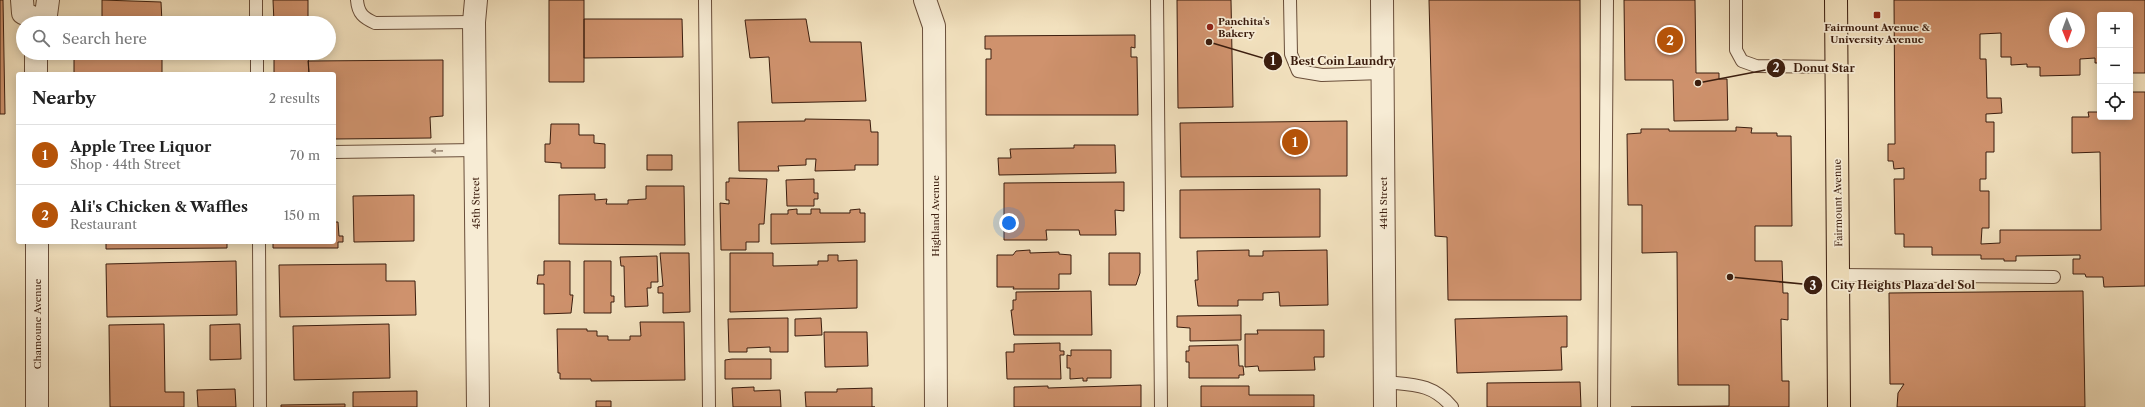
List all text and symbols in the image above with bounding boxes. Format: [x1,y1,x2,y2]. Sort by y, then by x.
marker: Fairmount Avenue & University Avenue [1872,10,1882,20]
north arrow [2049,12,2085,48]
map controls [2097,12,2133,120]
button: + [2097,12,2133,48]
place label: Panchita's Bakery [1218,15,1270,40]
search box [16,16,336,60]
place label: Fairmount Avenue & University Avenue [1824,21,1931,46]
marker: Panchita's Bakery [1205,22,1215,32]
pin: 2 [1657,25,1683,55]
icon: search [30,27,52,49]
text: Search here [62,29,147,48]
button: − [2097,48,2133,84]
callout: Best Coin Laundry [1263,49,1404,72]
text: 1 [1270,53,1276,68]
text: Best Coin Laundry [1290,54,1396,68]
callout: Donut Star [1766,56,1863,79]
text: 2 [1772,60,1780,75]
text: Donut Star [1793,61,1855,75]
button: locate [2097,84,2133,120]
text: Nearby [32,88,96,108]
text: 2 results [269,90,320,106]
pin: 1 [1282,127,1308,157]
text: Apple Tree Liquor [70,137,211,156]
text: 1 [42,147,48,163]
text: 70 m [290,147,320,163]
one-way arrow [430,148,443,154]
text: Shop · 44th Street [70,156,181,172]
street label: Fairmount Avenue [1831,159,1845,247]
street label: Highland Avenue [929,175,942,257]
street label: 45th Street [469,176,483,229]
street label: 44th Street [1377,176,1390,229]
text: Ali's Chicken & Waffles [70,197,248,216]
text: 2 [41,207,49,223]
text: 150 m [284,207,320,223]
your location [999,213,1019,233]
text: Restaurant [70,216,137,232]
callout: City Heights Plaza del Sol [1803,274,1983,297]
street label: Chamoune Avenue [31,278,44,369]
text: 3 [1810,278,1817,293]
text: City Heights Plaza del Sol [1831,278,1975,292]

